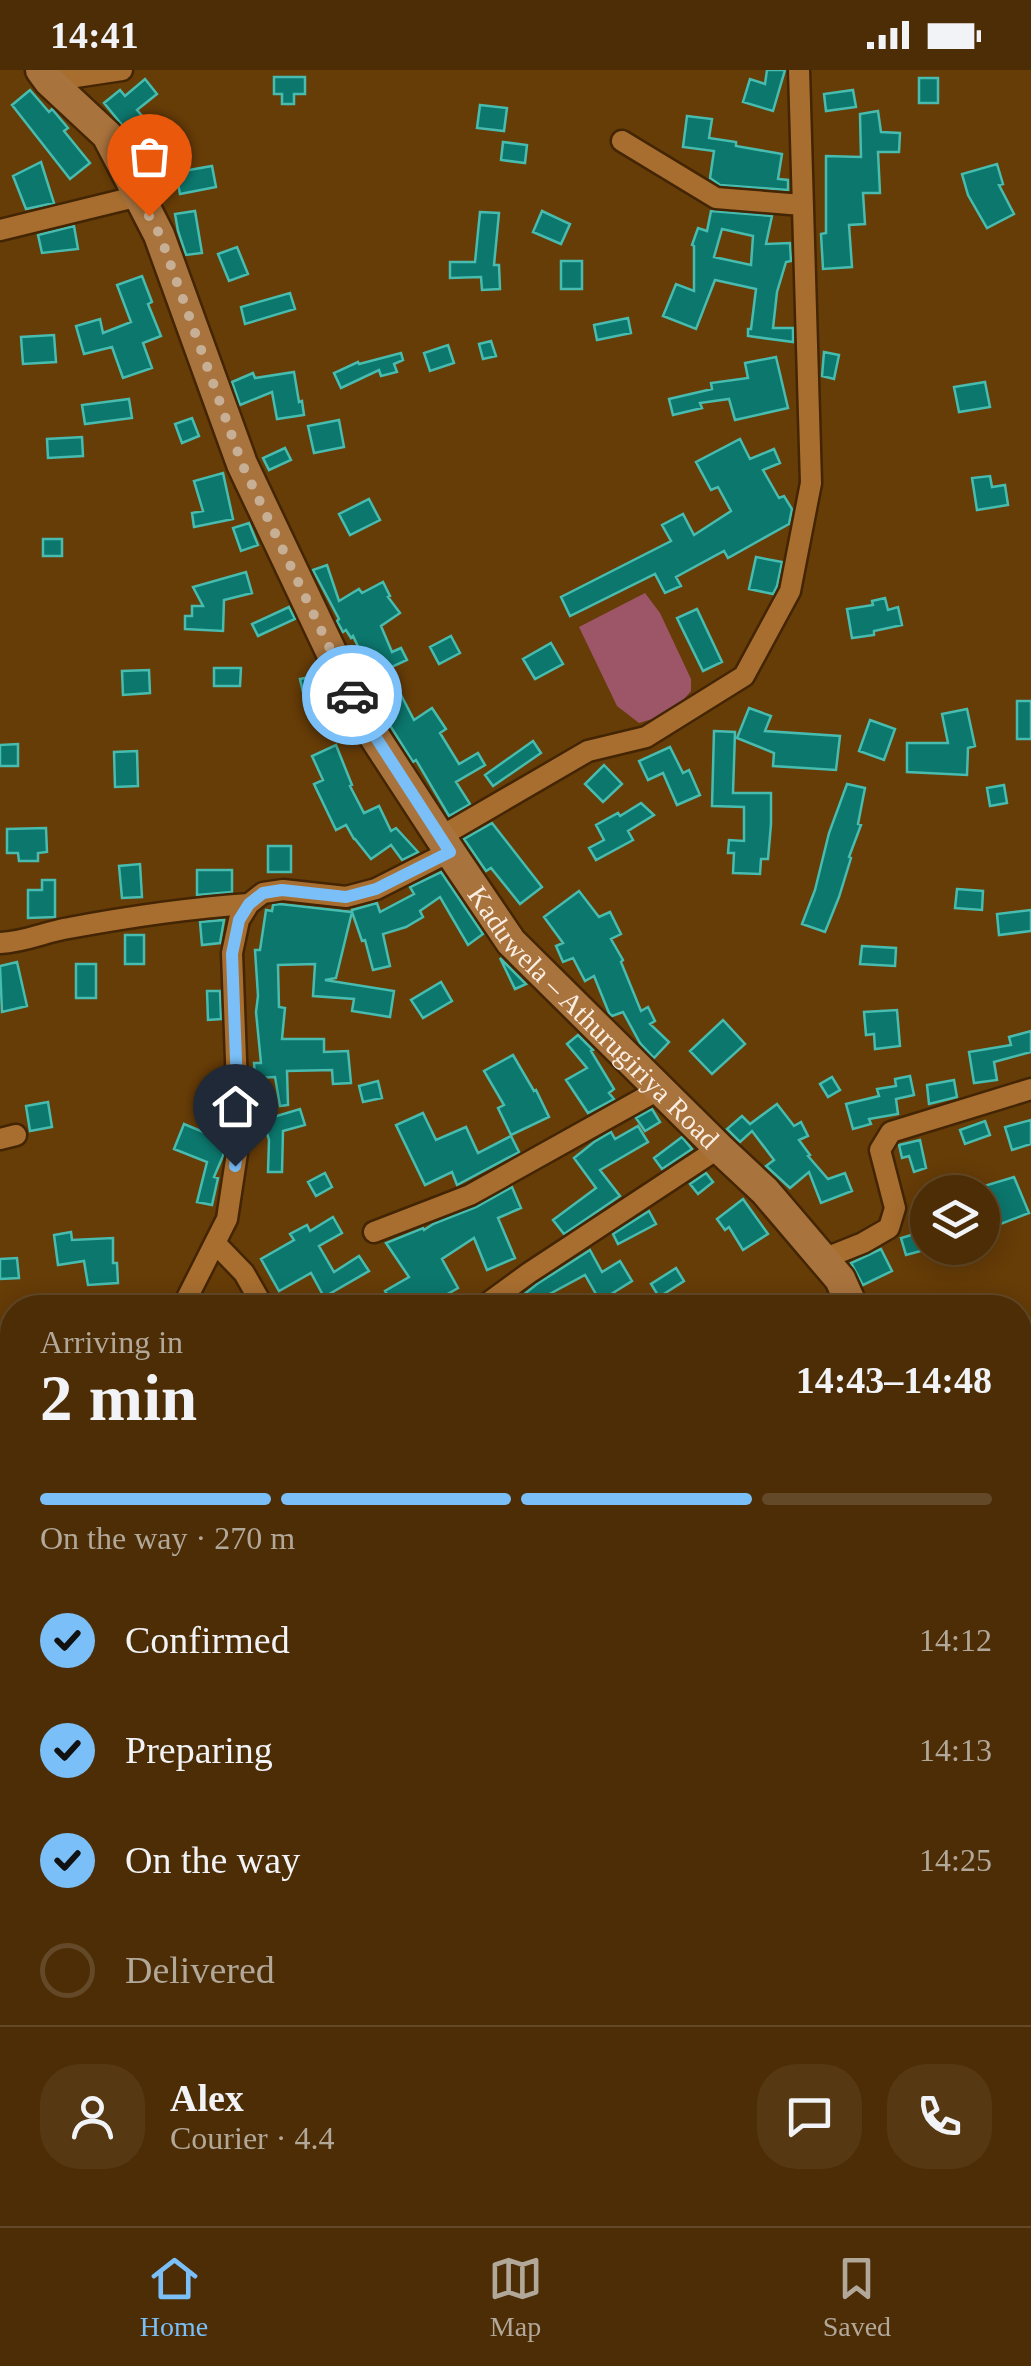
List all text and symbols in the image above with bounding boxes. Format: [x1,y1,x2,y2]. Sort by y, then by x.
text: 14:41 [50,14,139,56]
pin [107,114,192,217]
icon: bag [122,129,177,184]
courier [302,645,402,745]
icon: car [325,668,380,723]
street label: Kaduwela – Athurugiriya Road [462,880,725,1155]
pin [193,1064,278,1167]
icon: home [208,1079,263,1134]
map controls [910,1175,1000,1265]
button: layers [910,1175,1000,1265]
text: Arriving in [40,1324,183,1360]
text: 14:43–14:48 [796,1359,992,1401]
text: 2 min [40,1362,197,1434]
text: On the way · 270 m [40,1520,295,1556]
icon: check [40,1613,95,1668]
text: Confirmed [125,1619,290,1661]
text: 14:12 [919,1622,992,1658]
icon: check [40,1723,95,1778]
text: Preparing [125,1729,273,1771]
text: 14:13 [919,1732,992,1768]
icon: check [40,1833,95,1888]
text: On the way [125,1839,300,1881]
text: 14:25 [919,1842,992,1878]
text: Delivered [125,1949,275,1991]
button: person [40,2064,145,2169]
button: chat [757,2064,862,2169]
button: phone [887,2064,992,2169]
text: Alex [170,2077,244,2119]
text: Courier · 4.4 [170,2120,334,2156]
tab: Home [140,2251,208,2343]
tab: Map [488,2251,543,2343]
tab: Saved [823,2251,891,2343]

